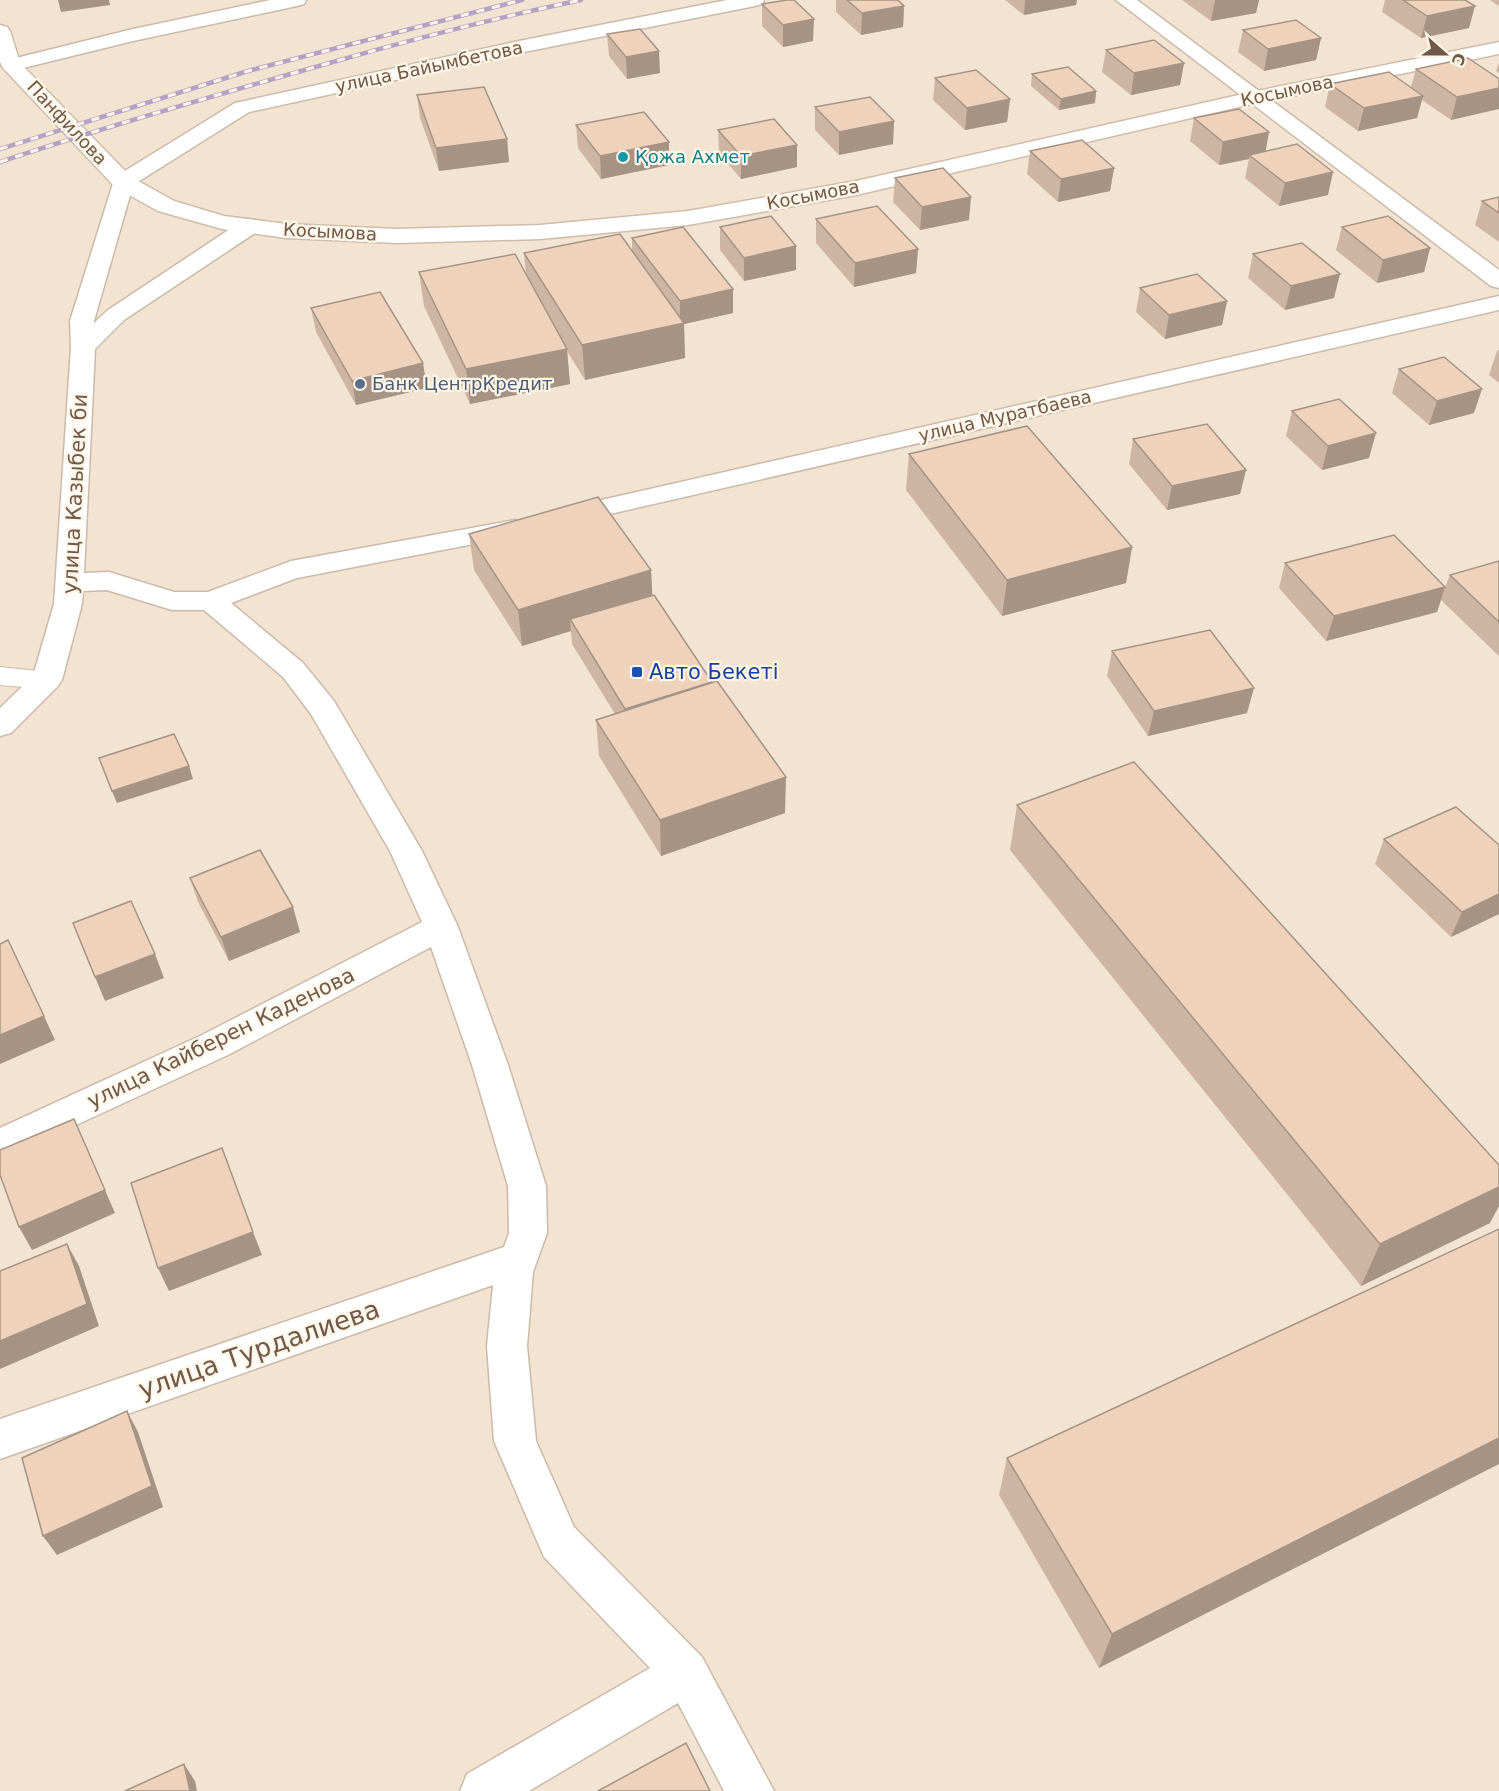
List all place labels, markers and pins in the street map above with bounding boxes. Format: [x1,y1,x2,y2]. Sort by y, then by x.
place label: Қожа Ахмет [635,146,750,167]
marker: Қожа Ахмет [616,150,630,164]
place label: Банк ЦентрКредит [372,373,552,394]
marker: Банк ЦентрКредит [353,377,367,391]
place label: Авто Бекетi [649,660,779,684]
marker: Авто Бекетi [630,665,644,679]

